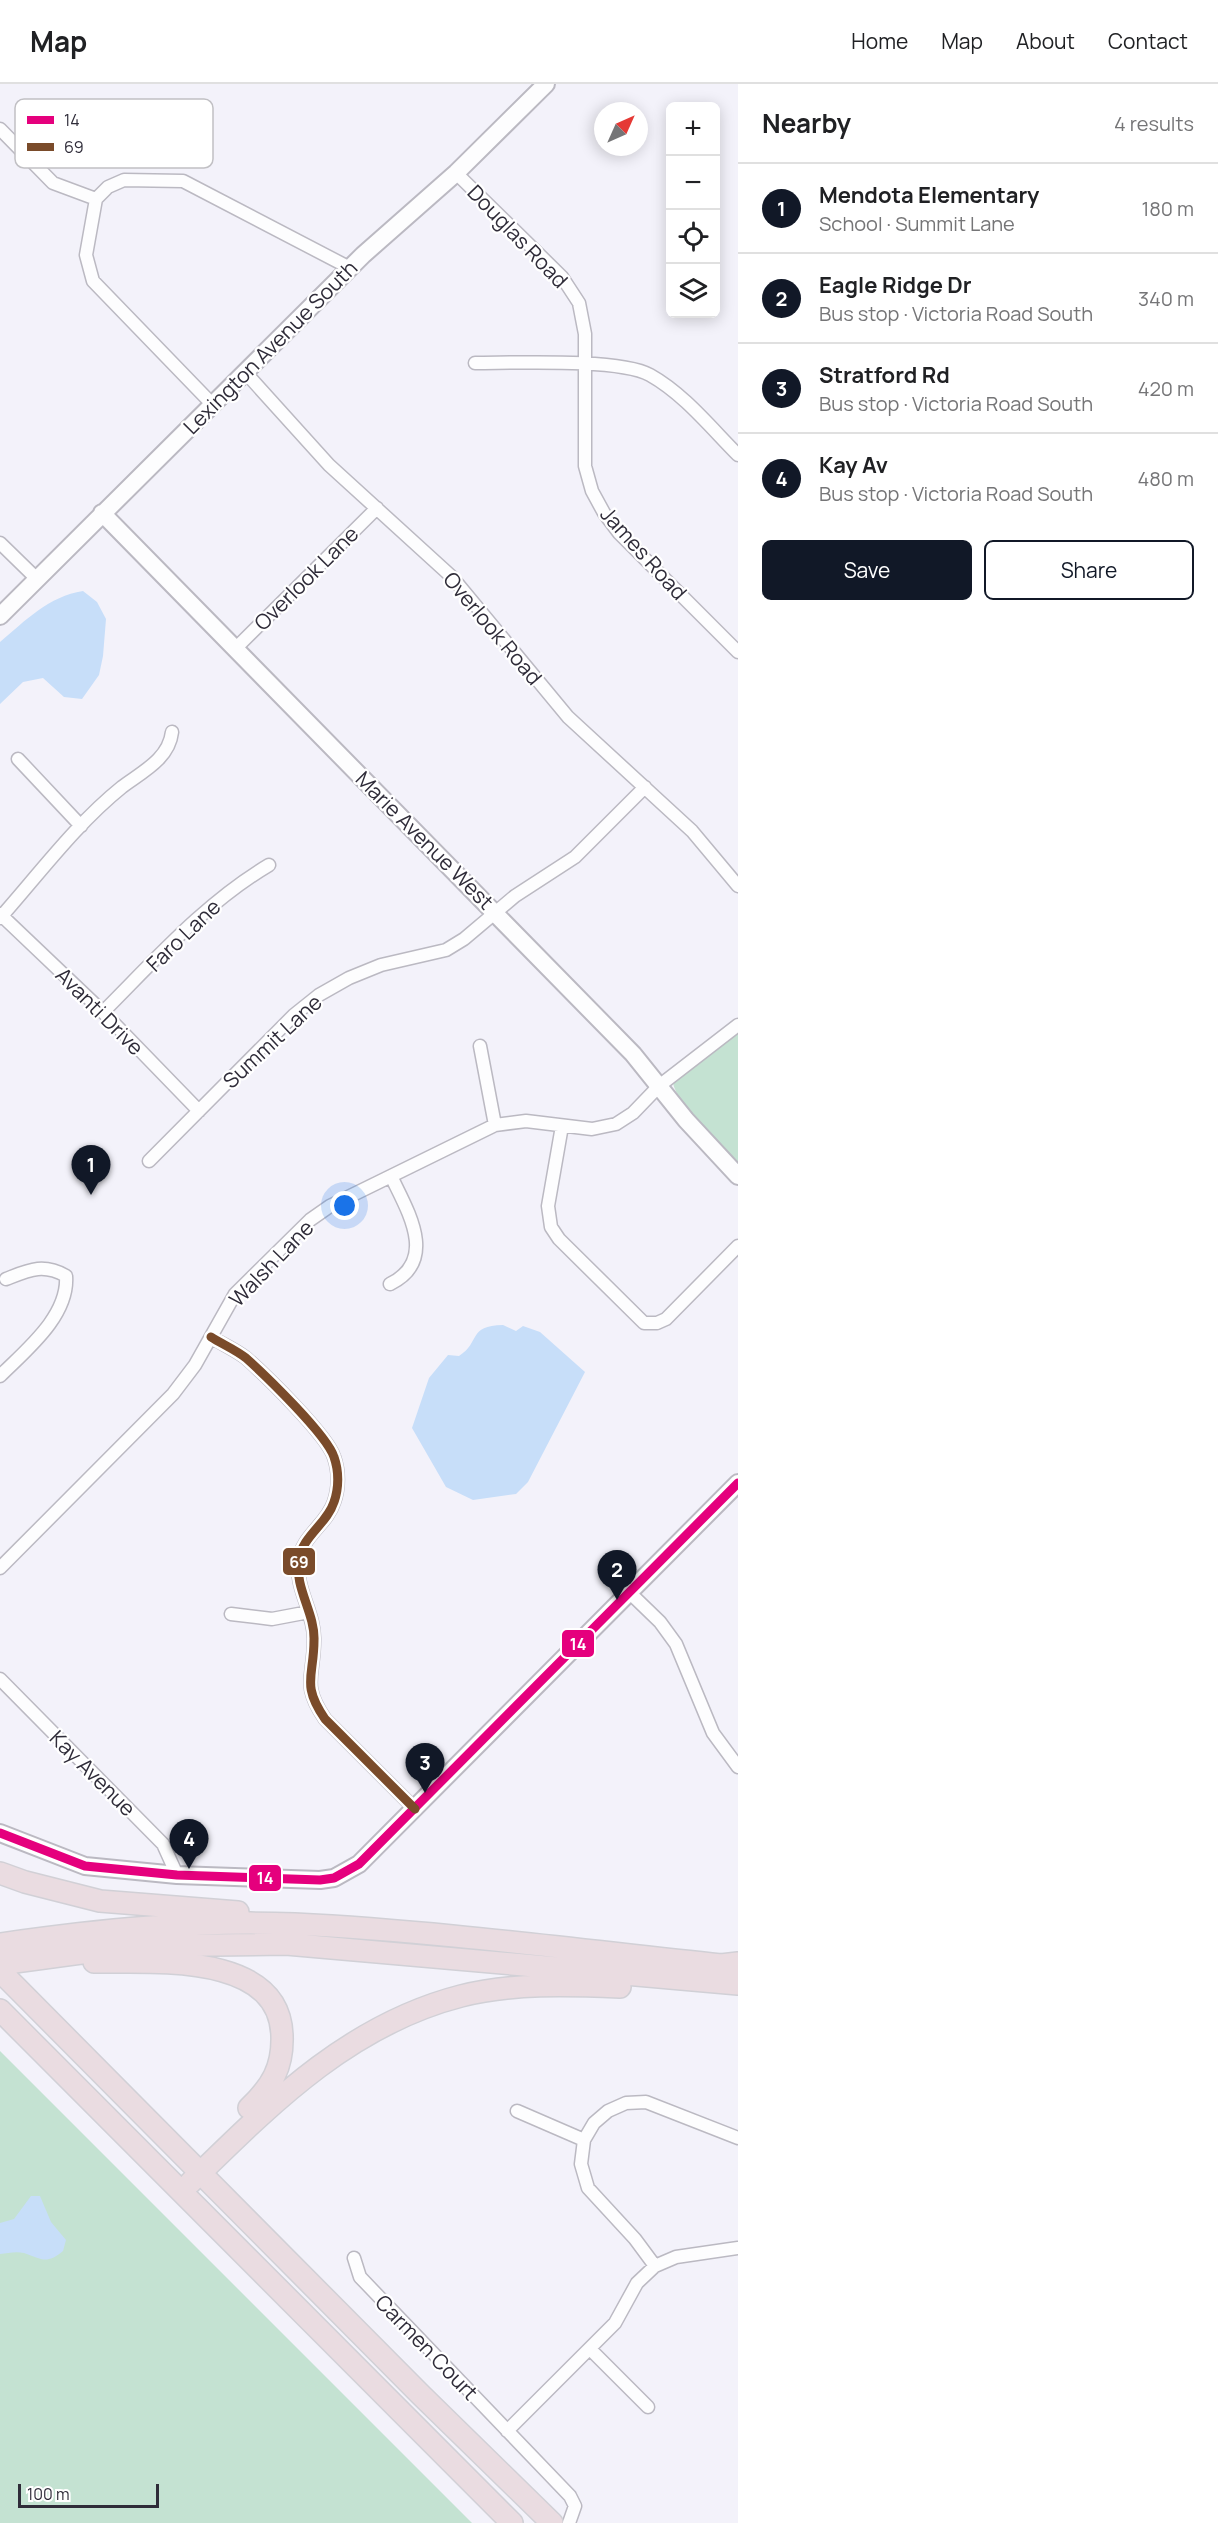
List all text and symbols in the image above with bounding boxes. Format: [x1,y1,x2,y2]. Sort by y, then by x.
text: Map [30,22,87,60]
text: Home [851,27,908,55]
text: Map [941,27,983,55]
text: About [1016,27,1075,55]
text: Contact [1108,27,1188,55]
legend [15,99,213,168]
north arrow [594,102,648,156]
map controls [666,102,720,318]
button: + [666,102,720,156]
text: Nearby [762,105,851,141]
text: 14 [64,109,80,131]
text: 4 results [1114,110,1194,137]
text: 69 [64,136,84,158]
button: − [666,156,720,210]
street label: Douglas Road [462,178,574,294]
text: Mendota Elementary [819,180,1039,210]
text: 1 [777,195,786,222]
text: 180 m [1141,195,1194,222]
button: locate [666,210,720,264]
text: School · Summit Lane [819,210,1015,237]
street label: Lexington Avenue South [177,254,363,440]
button: layers [666,264,720,318]
text: Eagle Ridge Dr [819,270,972,300]
text: 2 [776,285,787,312]
text: 340 m [1138,285,1194,312]
text: Bus stop · Victoria Road South [819,300,1093,327]
text: Stratford Rd [819,360,950,390]
text: 3 [776,375,787,402]
text: 420 m [1138,375,1194,402]
text: Bus stop · Victoria Road South [819,390,1093,417]
text: Kay Av [819,450,888,480]
text: 4 [775,465,788,492]
text: 480 m [1137,465,1194,492]
text: Bus stop · Victoria Road South [819,480,1093,507]
street label: James Road [595,500,693,606]
street label: Overlook Lane [248,520,364,636]
button: Save [762,540,972,600]
button: Share [984,540,1194,600]
street label: Overlook Road [437,566,549,690]
street label: Marie Avenue West [350,765,500,915]
street label: Faro Lane [140,893,226,977]
street label: Avanti Drive [50,961,150,1061]
street label: Summit Lane [217,988,327,1094]
pin: 1 [72,1146,110,1195]
your location [330,1191,359,1220]
street label: Walsh Lane [223,1214,319,1312]
line badge: 69 [282,1547,316,1576]
pin: 2 [598,1550,636,1600]
text: 69 [289,1551,309,1573]
line badge: 14 [561,1629,595,1658]
text: 14 [570,1633,586,1655]
street label: Kay Avenue [44,1724,142,1822]
pin: 3 [406,1744,444,1793]
pin: 4 [170,1820,208,1869]
line badge: 14 [248,1864,282,1892]
text: 14 [257,1867,273,1889]
street label: Carmen Court [370,2288,484,2406]
scale bar [18,2481,159,2508]
text: 100 m [27,2483,70,2505]

